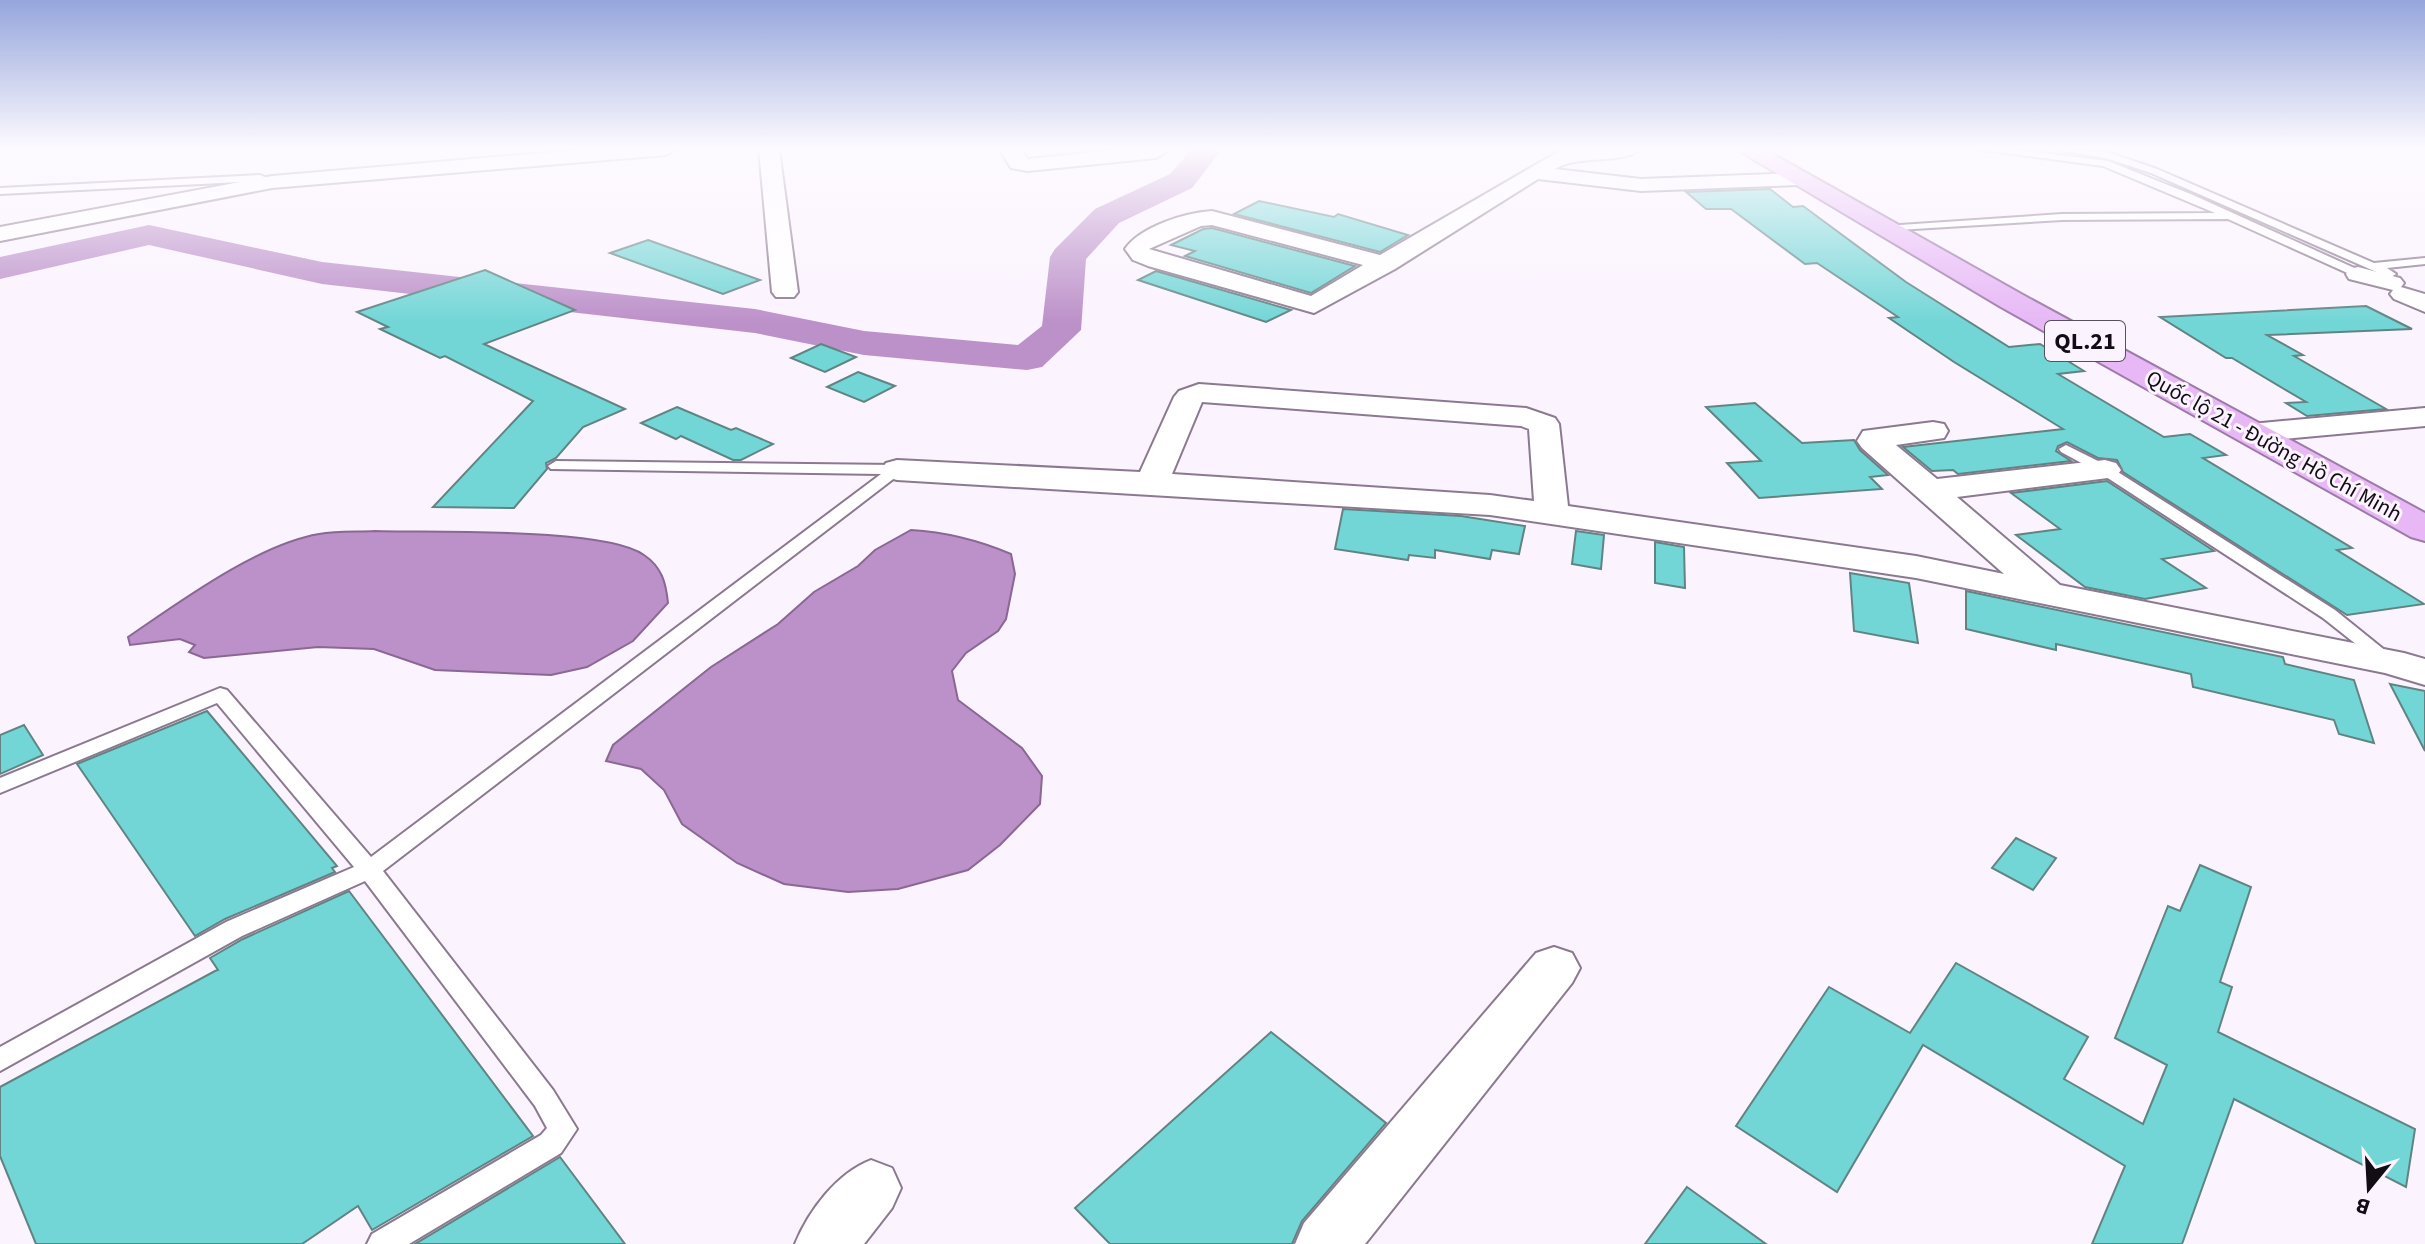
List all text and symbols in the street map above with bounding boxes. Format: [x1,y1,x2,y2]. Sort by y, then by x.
road number: QL.21 [2045,321,2125,361]
street label: Quốc lộ 21 - Đường Hồ Chí Minh [2140,362,2408,530]
north arrow [2329,1148,2409,1228]
text: B [2352,1189,2374,1223]

